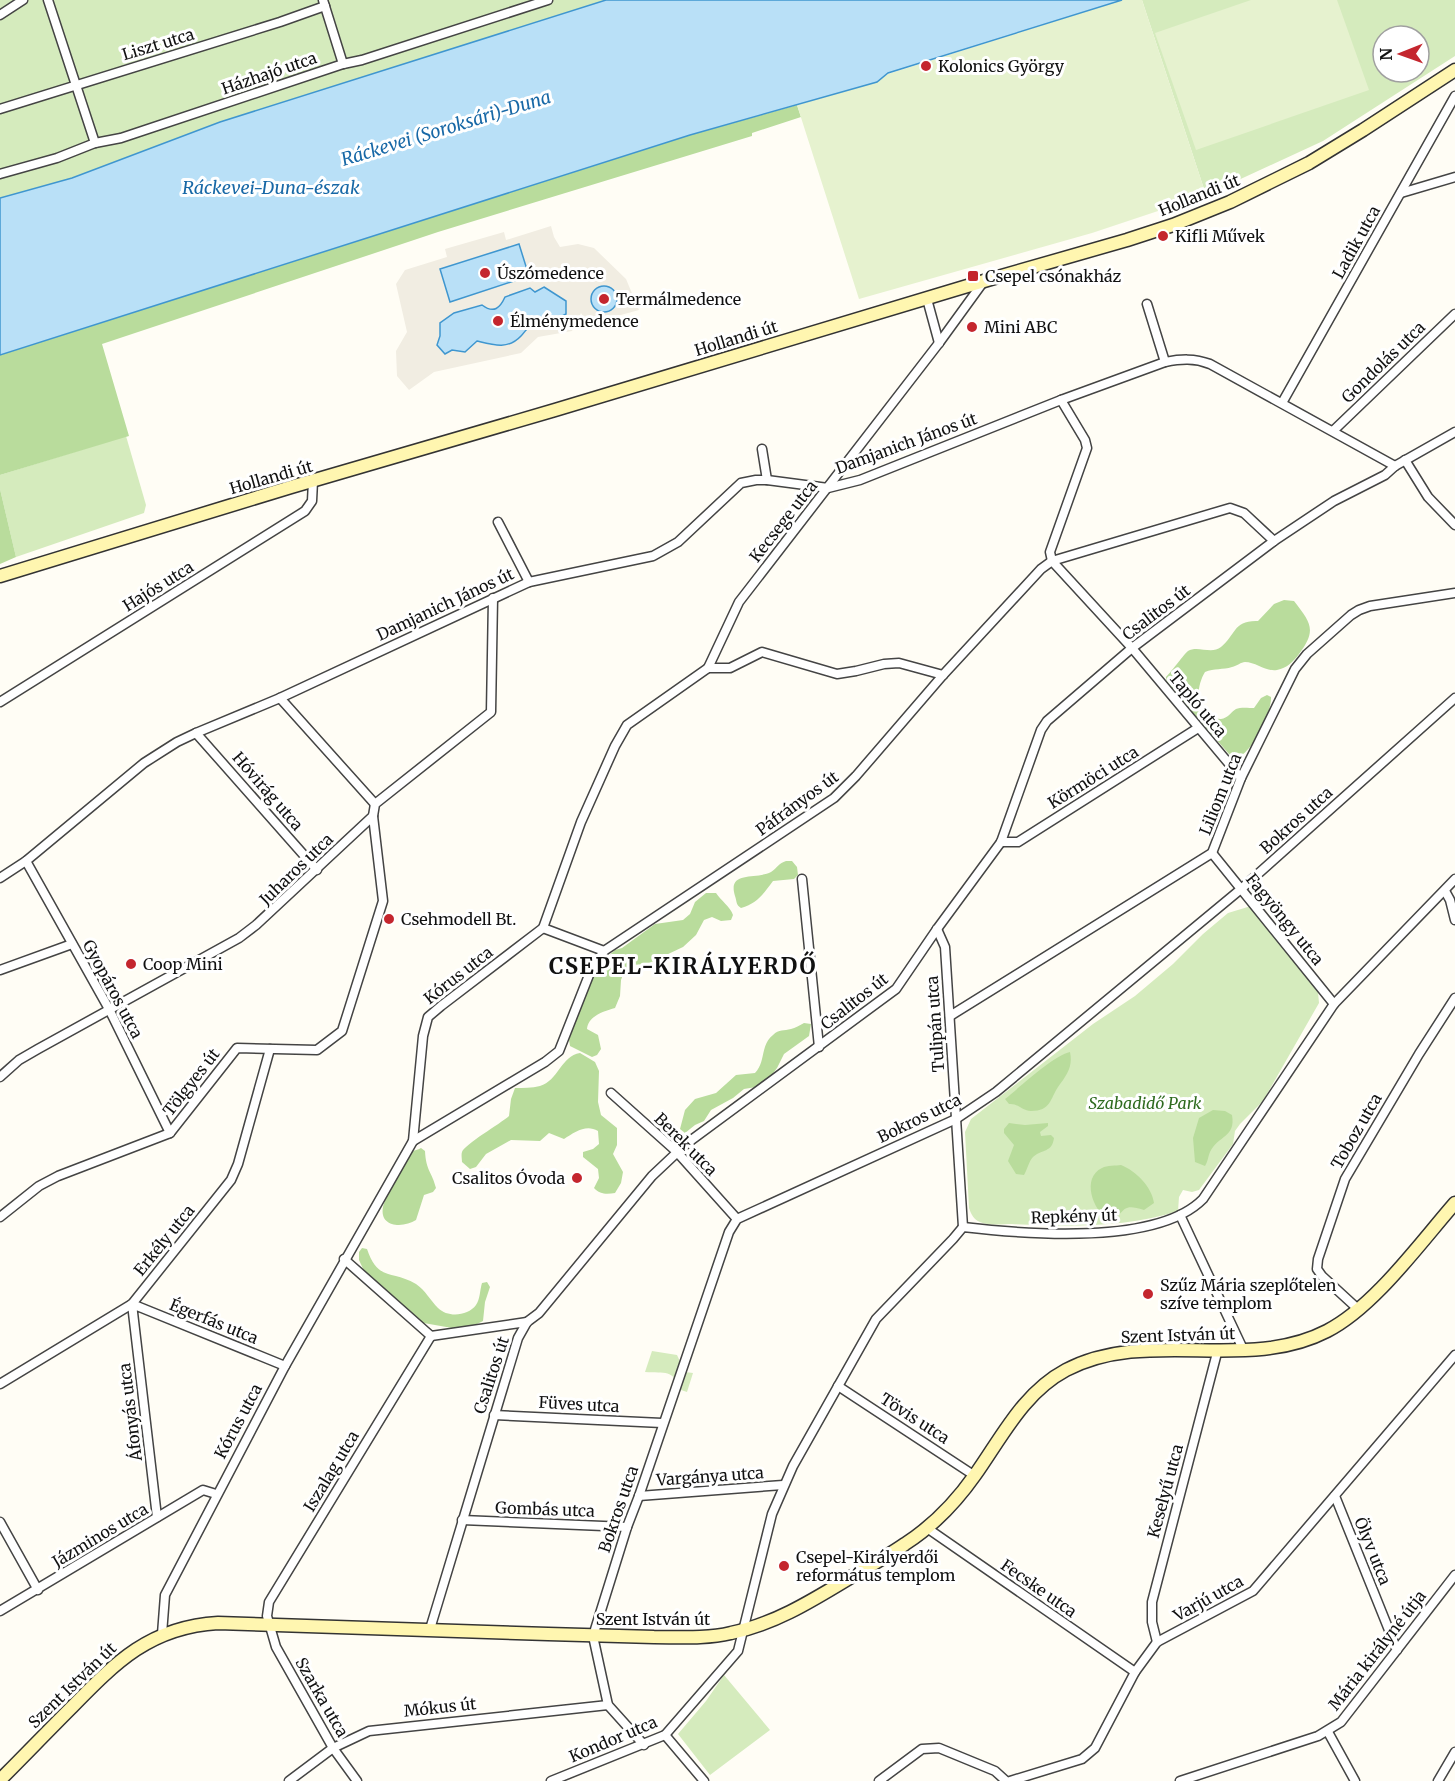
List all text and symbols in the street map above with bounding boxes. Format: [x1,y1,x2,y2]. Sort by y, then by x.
street label: Liszt utca [120,23,197,64]
north arrow [1371,24,1431,84]
street label: Házhajó utca [219,47,320,99]
text: N [1376,47,1396,61]
place label: Kolonics György [938,56,1065,76]
marker: Kolonics György [919,59,933,73]
water label: Ráckevei (Soroksári)-Duna [338,85,554,171]
street label: Hollandi út [1156,169,1243,220]
water label: Ráckevei-Duna-észak [182,176,360,199]
street label: Ladik utca [1328,202,1384,282]
place label: Kifli Művek [1175,226,1266,246]
marker: Kifli Művek [1156,229,1170,243]
place label: Úszómedence [497,263,604,283]
marker: Úszómedence [478,266,492,280]
place label: Csepel csónakház [985,266,1122,286]
marker: Csepel csónakház [966,269,980,283]
place label: Termálmedence [616,289,741,309]
marker: Termálmedence [597,292,611,306]
place label: Élménymedence [510,311,639,331]
marker: Élménymedence [491,314,505,328]
street label: Hollandi út [692,316,781,360]
place label: Mini ABC [984,317,1058,337]
street label: Gondolás utca [1337,317,1429,407]
marker: Mini ABC [965,320,979,334]
street label: Damjanich János út [833,408,980,478]
street label: Hollandi út [227,455,316,498]
street label: Kecsege utca [745,476,821,566]
street label: Hajós utca [119,556,197,616]
street label: Damjanich János út [373,563,517,645]
street label: Csalitos út [1118,579,1195,644]
street label: Tapló utca [1165,667,1231,741]
street label: Körmöci utca [1044,741,1142,813]
street label: Hóvirág utca [228,748,308,835]
street label: Liliom utca [1195,750,1246,838]
street label: Páfrányos út [752,766,843,840]
street label: Bokros utca [1256,782,1337,858]
street label: Juharos utca [254,829,337,910]
street label: Fagyöngy utca [1242,869,1328,969]
place label: Csehmodell Bt. [401,909,516,929]
marker: Csehmodell Bt. [382,912,396,926]
street label: Gyopáros utca [79,936,148,1042]
street label: Kórus utca [420,942,497,1008]
district label: CSEPEL-KIRÁLYERDŐ [549,951,817,980]
place label: Coop Mini [143,954,223,974]
marker: Coop Mini [124,957,138,971]
street label: Csalitos út [816,968,892,1034]
street label: Tulipán utca [922,975,948,1073]
street label: Tölgyes út [158,1044,224,1120]
street label: Bokros utca [874,1089,964,1147]
street label: Toboz utca [1326,1089,1386,1172]
park label: Szabadidő Park [1088,1093,1202,1113]
street label: Berek utca [650,1108,722,1180]
place label: Csalitos Óvoda [452,1168,565,1188]
marker: Csalitos Óvoda [570,1171,584,1185]
street label: Erkély utca [129,1200,199,1279]
street label: Repkény út [1030,1204,1118,1228]
place label: Szűz Mária szeplőtelen szíve templom [1160,1275,1337,1313]
marker: Szűz Mária szeplőtelen szíve templom [1141,1287,1155,1301]
street label: Égerfás utca [167,1294,262,1348]
street label: Szent István út [1120,1323,1236,1347]
street label: Csalitos út [469,1333,513,1416]
street label: Áfonyás utca [114,1361,146,1463]
street label: Kórus utca [210,1380,266,1462]
street label: Tövis utca [877,1388,954,1448]
street label: Füves utca [538,1392,620,1416]
street label: Iszalag utca [299,1427,363,1515]
street label: Keselyű utca [1143,1442,1187,1540]
street label: Bokros utca [594,1462,642,1555]
street label: Vargánya utca [655,1462,765,1490]
street label: Gombás utca [495,1497,595,1521]
street label: Jázminos utca [48,1498,152,1572]
street label: Ölyv utca [1350,1514,1396,1588]
place label: Csepel-Királyerdői református templom [796,1547,955,1585]
street label: Fecske utca [997,1555,1081,1622]
marker: Csepel-Királyerdői református templom [777,1559,791,1573]
street label: Varjú utca [1169,1570,1247,1626]
street label: Mária királyné útja [1324,1586,1430,1714]
street label: Szent István út [596,1609,711,1629]
street label: Szent István út [24,1637,121,1732]
street label: Szarka utca [291,1654,353,1741]
street label: Mókus út [403,1693,478,1721]
street label: Kondor utca [566,1711,660,1766]

